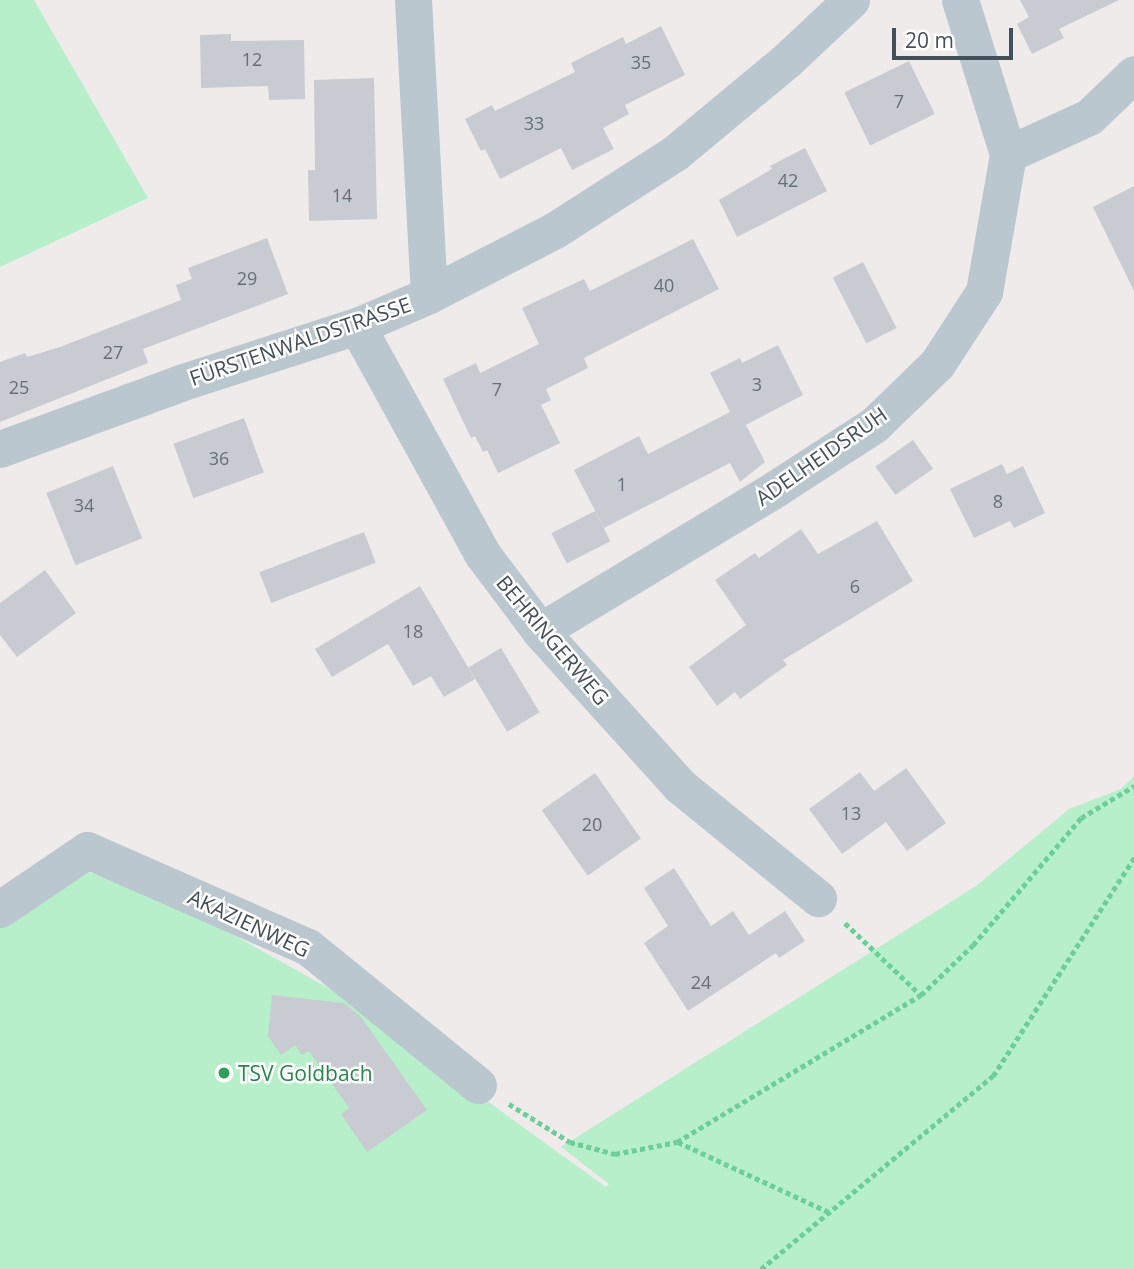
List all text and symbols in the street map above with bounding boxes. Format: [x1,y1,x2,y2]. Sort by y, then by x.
scale bar [896,14,1017,58]
text: 20 m [905,26,954,54]
house number: 12 [242,48,262,70]
house number: 35 [631,51,651,73]
house number: 7 [894,90,904,112]
house number: 33 [524,112,544,134]
house number: 42 [778,169,798,191]
house number: 14 [332,184,352,206]
house number: 29 [237,267,257,289]
house number: 40 [654,274,674,296]
street label: FÜRSTENWALDSTRASSE [186,291,414,391]
house number: 27 [103,341,123,363]
house number: 3 [752,373,762,395]
house number: 25 [9,376,29,398]
house number: 7 [492,378,502,400]
street label: ADELHEIDSRUH [750,401,892,511]
house number: 36 [209,447,229,469]
house number: 1 [617,473,627,495]
house number: 8 [993,490,1003,512]
house number: 34 [74,494,94,516]
street label: BEHRINGERWEG [491,570,615,710]
house number: 6 [850,575,860,597]
house number: 18 [403,620,423,642]
house number: 13 [841,802,861,824]
house number: 20 [582,813,602,835]
street label: AKAZIENWEG [184,884,314,962]
house number: 24 [691,971,711,993]
place label: TSV Goldbach [238,1060,373,1086]
marker: TSV Goldbach [216,1065,232,1081]

